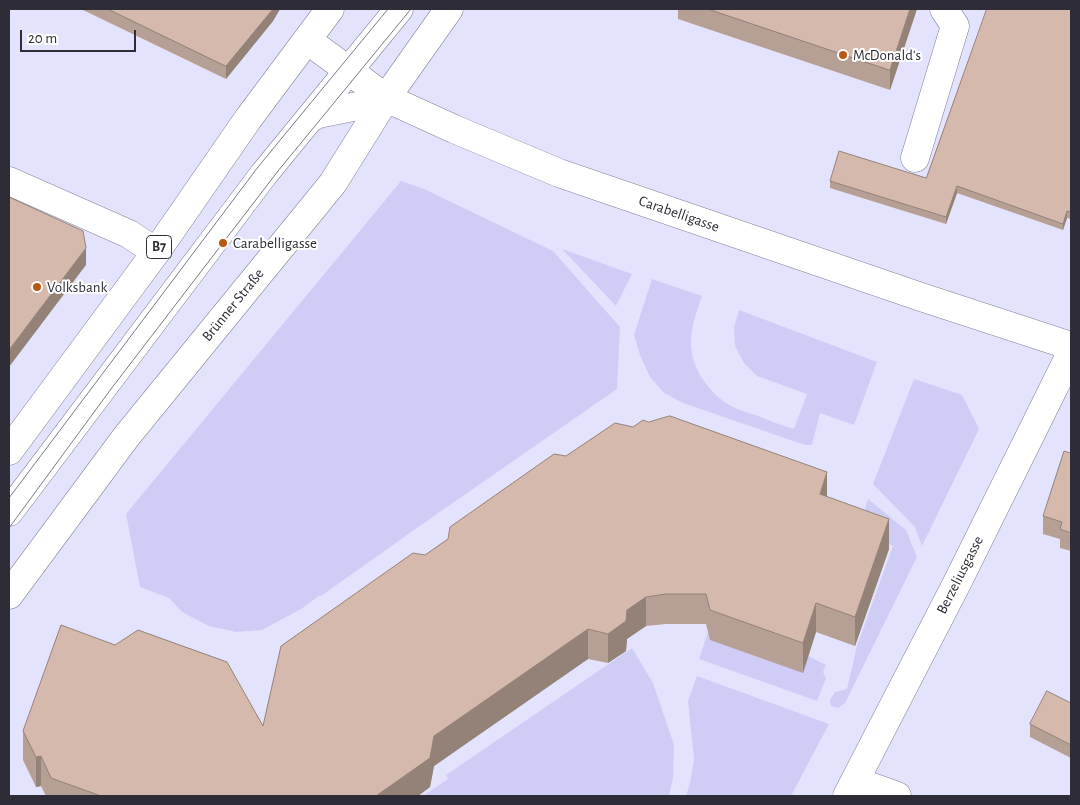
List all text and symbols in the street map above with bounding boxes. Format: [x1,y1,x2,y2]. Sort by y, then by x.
scale bar [22,20,139,52]
text: 20 m [28,31,57,46]
place label: McDonald's [853,46,921,64]
marker: McDonald's [837,49,849,61]
street label: Carabelligasse [636,192,722,236]
place label: Carabelligasse [233,234,317,252]
road number: B7 [146,236,172,258]
marker: Carabelligasse [217,237,229,249]
street label: Brünner Straße [198,265,268,345]
place label: Volksbank [47,278,107,296]
marker: Volksbank [31,281,43,293]
street label: Berzeliusgasse [933,533,987,617]

